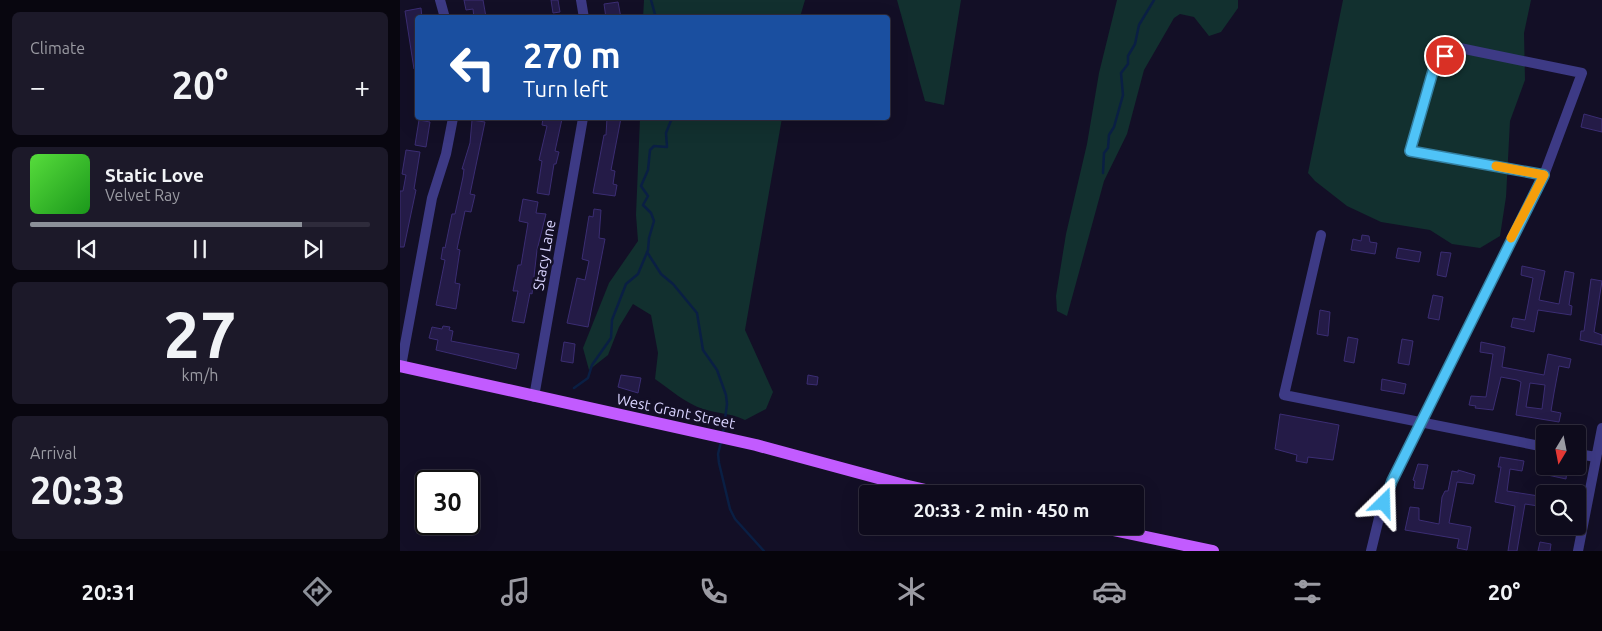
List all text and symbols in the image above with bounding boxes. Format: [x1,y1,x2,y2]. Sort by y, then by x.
icon: left [440,35,505,100]
text: 270 m [523,35,621,75]
pin [1424,35,1466,77]
text: Climate [30,39,85,57]
icon: arrive [1431,42,1459,70]
text: 20° [172,64,228,106]
text: − [30,71,46,102]
text: + [354,71,370,102]
text: Turn left [523,76,608,101]
text: Static Love [105,164,204,186]
text: Velvet Ray [105,186,180,204]
street label: Stacy Lane [529,218,559,292]
icon: previous [73,235,101,263]
icon: pause [186,235,214,263]
icon: next [299,235,327,263]
text: 27 [163,297,237,370]
text: km/h [182,366,218,384]
street label: West Grant Street [615,390,737,432]
north arrow [1536,425,1586,475]
map controls [1536,425,1586,535]
text: Arrival [30,444,77,462]
text: 20:33 [30,469,125,511]
speed limit sign: 30 [415,470,480,535]
position arrow [1357,476,1409,528]
button: search [1536,485,1586,535]
text: 20:33 · 2 min · 450 m [914,499,1089,521]
icon: directions [300,574,335,609]
icon: music [498,574,533,609]
icon: phone [696,574,731,609]
icon: climate [894,574,929,609]
icon: car [1092,574,1127,609]
icon: filters [1290,574,1325,609]
text: 20:31 [82,579,137,604]
text: 20° [1488,579,1520,604]

